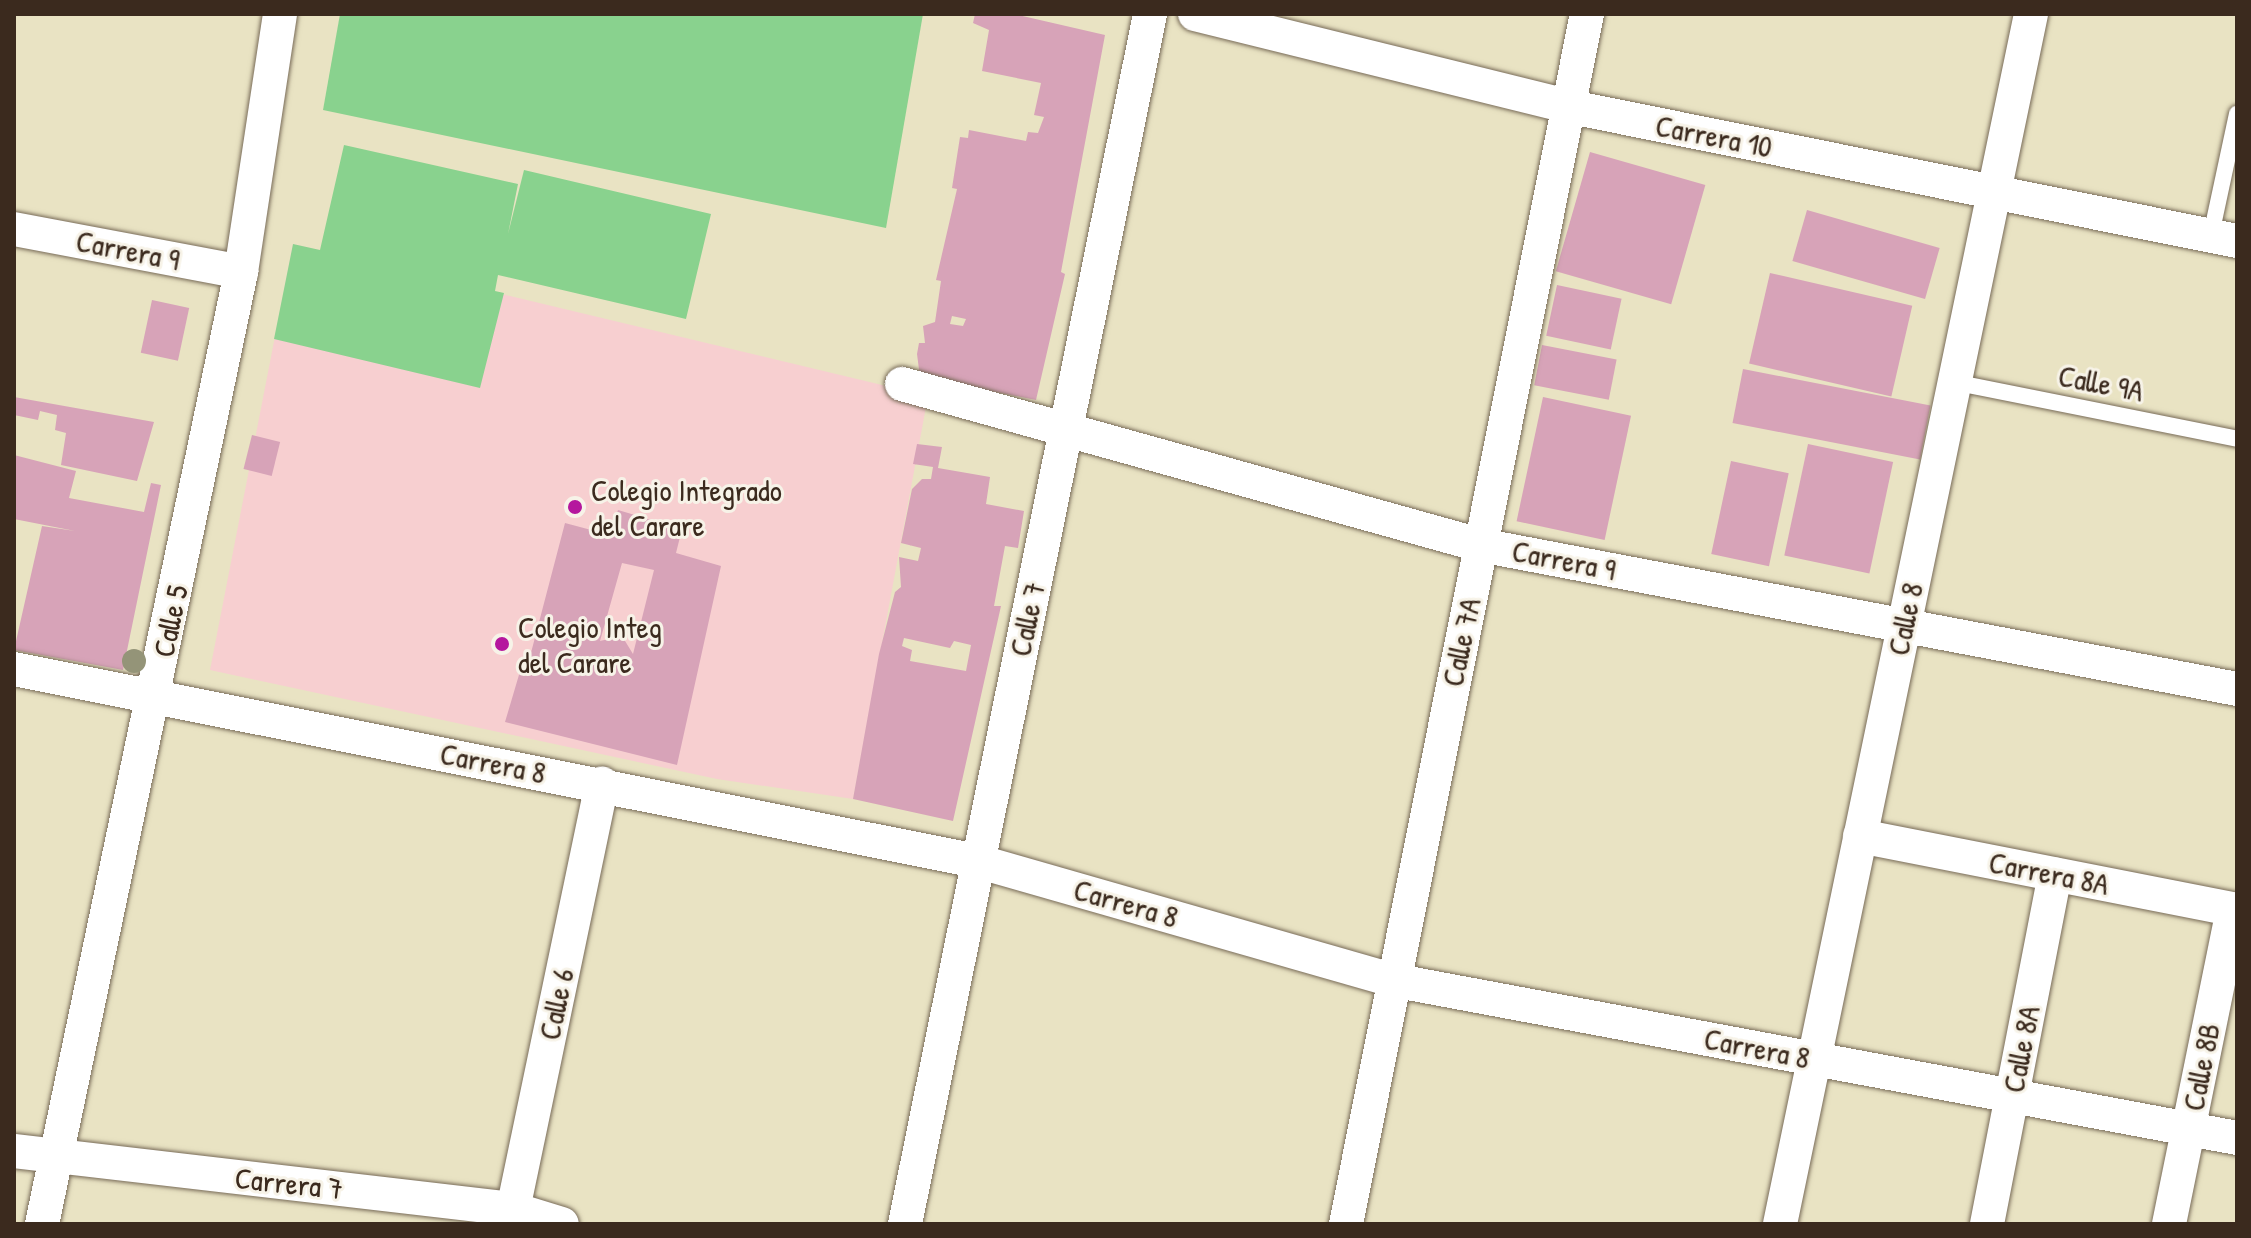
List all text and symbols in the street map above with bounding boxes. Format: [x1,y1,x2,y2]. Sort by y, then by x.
street label: Carrera 10 [1653,107,1775,165]
street label: Carrera 9 [73,222,183,278]
street label: Calle 9A [2056,357,2146,409]
place label: Colegio Integrado del Carare [591,472,782,542]
marker: Colegio Integrado del Carare [566,498,584,516]
street label: Carrera 9 [1509,532,1619,588]
street label: Calle 7 [1002,579,1052,659]
street label: Calle 8 [1880,580,1930,658]
street label: Calle 5 [145,582,195,660]
street label: Calle 7A [1434,595,1488,689]
place label: Colegio Integ del Carare [518,609,662,680]
marker: Colegio Integ del Carare [493,635,511,653]
street label: Carrera 8 [437,735,549,791]
street label: Carrera 8A [1986,844,2112,902]
street label: Carrera 8 [1070,871,1182,935]
street label: Calle 6 [531,965,581,1043]
street label: Calle 8A [1995,1003,2047,1095]
street label: Carrera 8 [1701,1020,1813,1076]
street label: Calle 8B [2175,1020,2227,1114]
street label: Carrera 7 [233,1159,345,1207]

